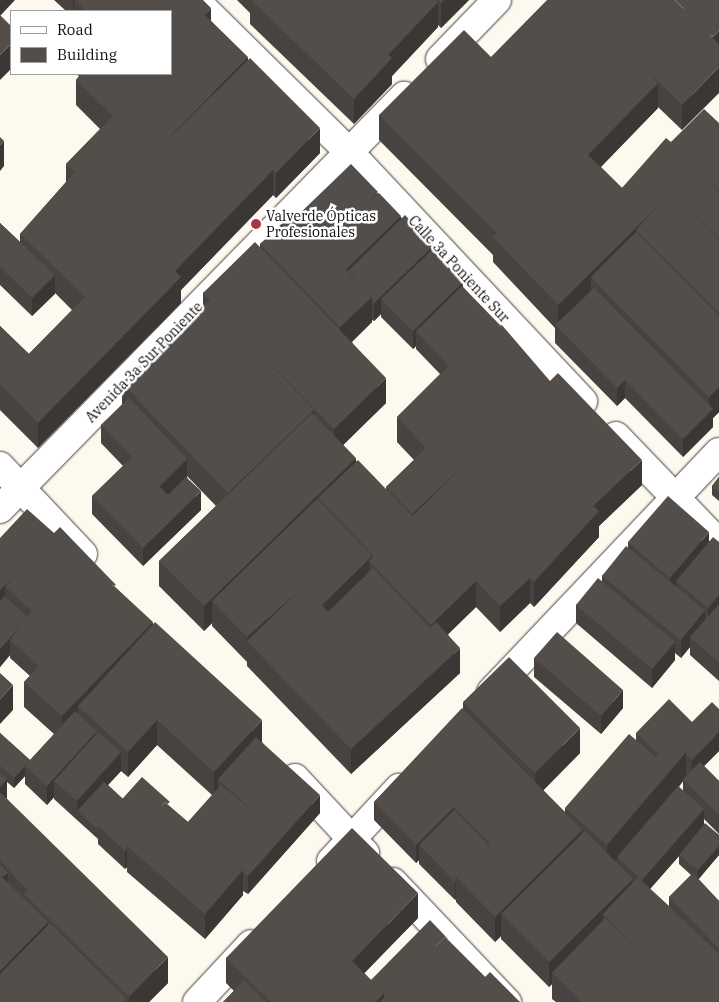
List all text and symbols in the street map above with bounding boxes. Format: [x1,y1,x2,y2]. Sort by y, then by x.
legend [10,10,172,75]
text: Road [57,20,93,39]
text: Building [57,45,117,64]
place label: Valverde Ópticas Profesionales [266,208,376,240]
street label: Calle 3a Poniente Sur [405,212,513,326]
marker: Valverde Ópticas Profesionales [250,218,262,230]
street label: Avenida 3a Sur Poniente [82,298,206,426]

